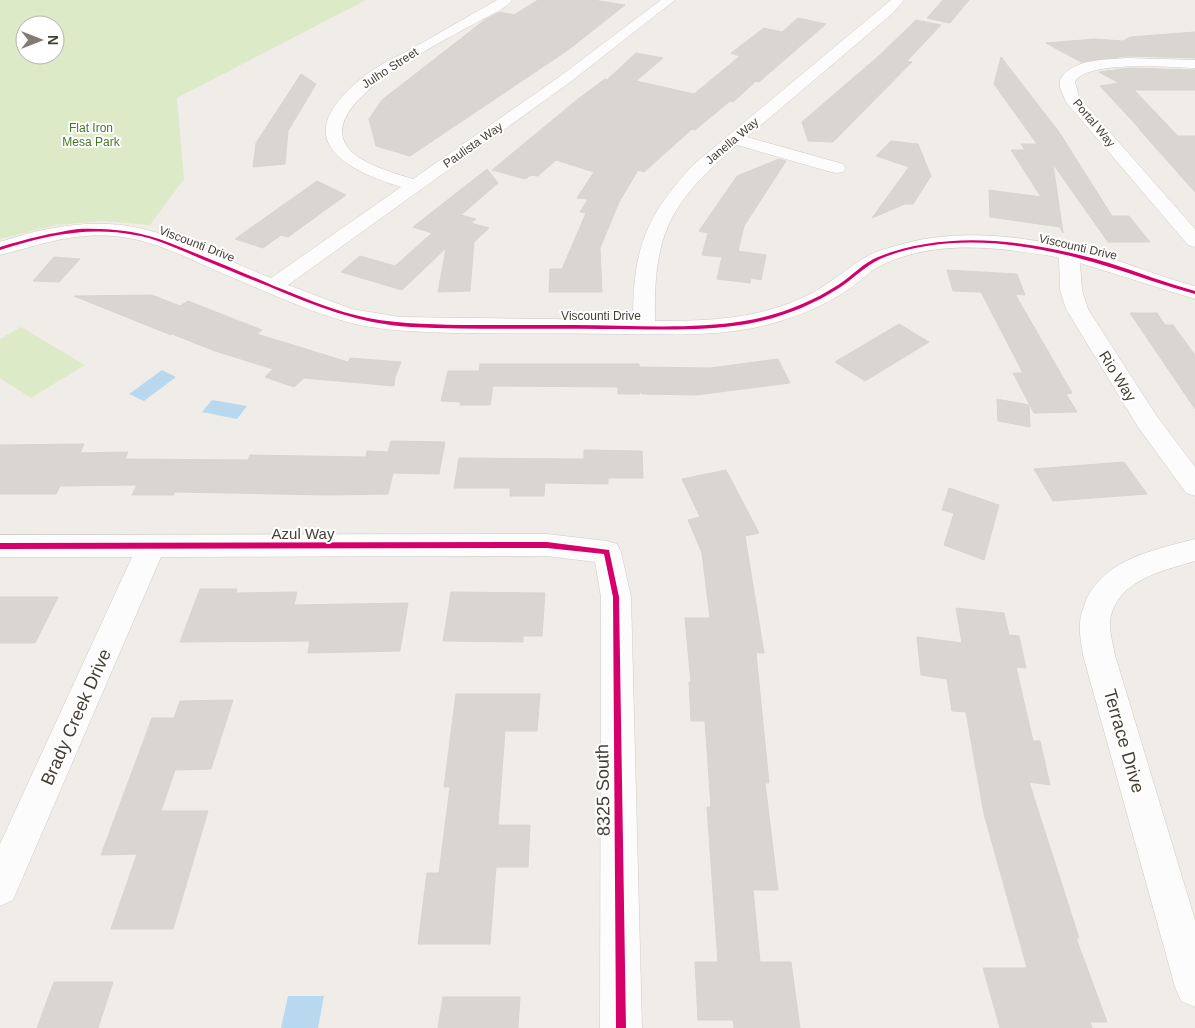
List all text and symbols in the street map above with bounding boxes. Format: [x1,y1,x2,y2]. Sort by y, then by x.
north arrow [15,15,65,65]
text: N [45,35,61,45]
street label: Julho Street [359,44,421,91]
street label: Portal Way [1070,96,1118,150]
street label: Janella Way [703,115,761,167]
street label: Paulista Way [440,119,506,171]
park label: Flat Iron Mesa Park [62,121,121,149]
street label: Viscounti Drive [157,223,237,265]
street label: Viscounti Drive [1038,231,1119,263]
street label: Viscounti Drive [561,309,641,323]
street label: Rio Way [1096,348,1140,405]
street label: Azul Way [272,525,335,542]
street label: Brady Creek Drive [37,646,115,788]
street label: Terrace Drive [1100,687,1148,795]
street label: 8325 South [592,744,614,836]

